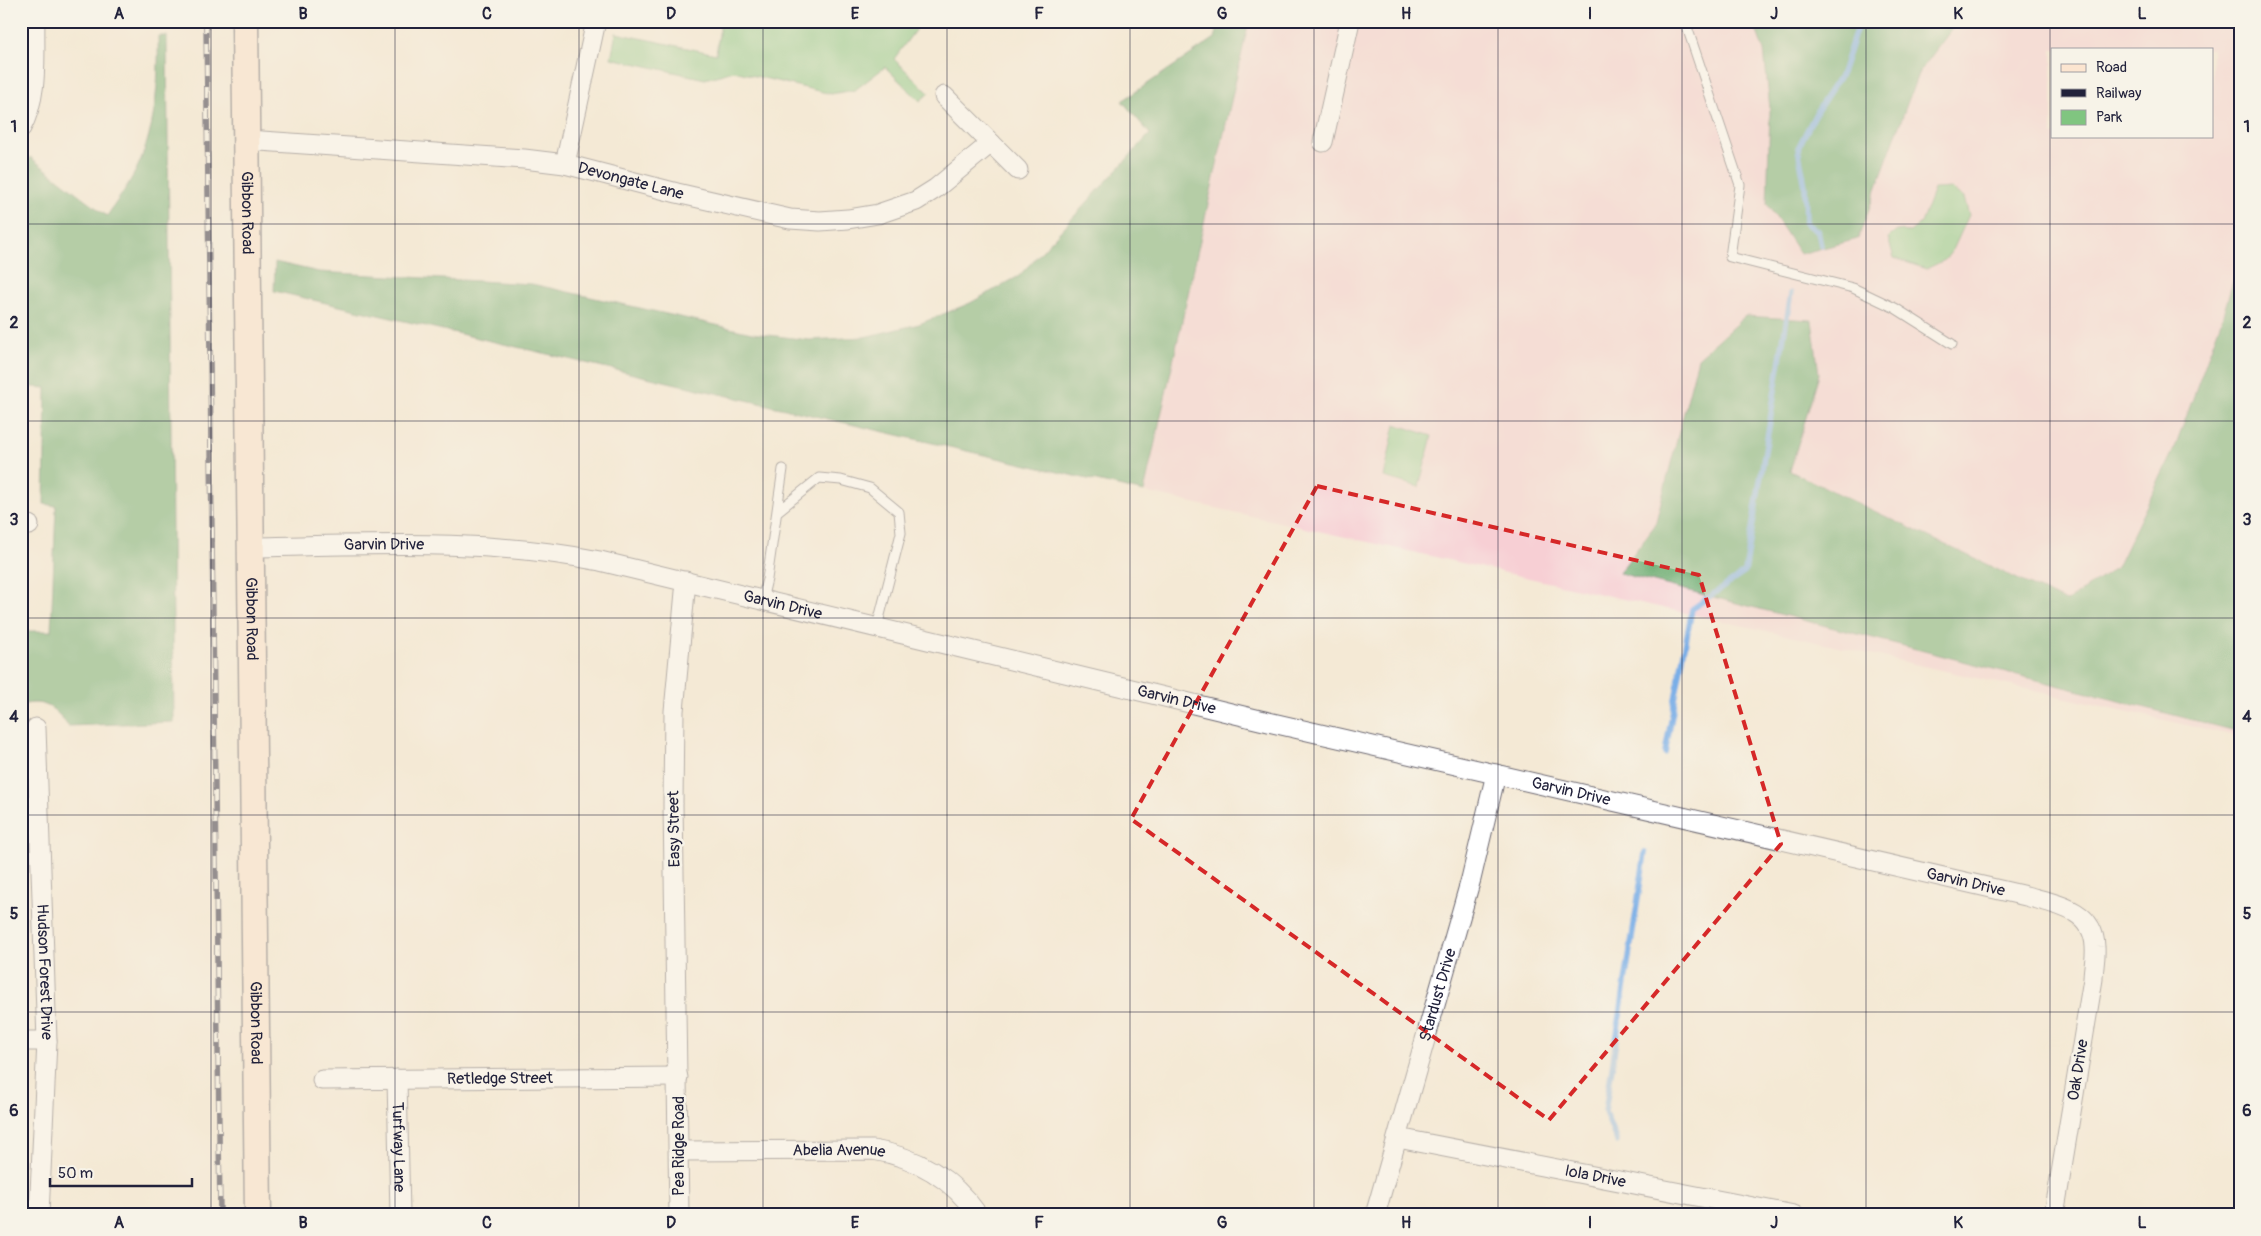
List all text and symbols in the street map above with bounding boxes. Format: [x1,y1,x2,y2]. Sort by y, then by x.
text: A [114,4,125,24]
text: B [298,4,308,24]
text: C [482,4,492,24]
text: D [666,4,676,24]
text: E [851,4,860,24]
text: F [1034,4,1044,24]
text: G [1217,4,1228,24]
text: H [1401,4,1411,24]
text: I [1588,4,1592,24]
text: J [1770,4,1778,24]
text: K [1953,4,1963,24]
text: L [2137,4,2147,24]
legend [2051,48,2214,138]
text: Road [2096,58,2127,77]
text: Railway [2096,84,2142,103]
text: Park [2096,108,2123,127]
text: 1 [11,117,17,137]
text: 1 [2244,117,2250,137]
street label: Devongate Lane [576,158,686,204]
street label: Gibbon Road [237,171,258,255]
text: 2 [10,313,19,333]
text: 2 [2243,313,2252,333]
text: 3 [10,510,19,530]
text: 3 [2243,510,2252,530]
street label: Garvin Drive [344,534,424,555]
street label: Gibbon Road [241,577,262,661]
street label: Garvin Drive [741,586,824,624]
street label: Garvin Drive [1135,681,1218,719]
text: 4 [9,707,19,727]
text: 4 [2242,707,2252,727]
street label: Garvin Drive [1530,773,1613,810]
street label: Easy Street [663,790,685,867]
street label: Garvin Drive [1924,863,2007,901]
street label: Hudson Forest Drive [32,903,57,1040]
text: 5 [10,904,19,924]
text: 5 [2243,904,2252,924]
street label: Stardust Drive [1415,946,1461,1044]
street label: Gibbon Road [245,981,266,1065]
street label: Oak Drive [2063,1038,2093,1102]
street label: Retledge Street [447,1068,554,1089]
street label: Pea Ridge Road [669,1096,689,1196]
text: 6 [9,1101,19,1121]
text: 6 [2242,1101,2252,1121]
street label: Turfway Lane [388,1102,409,1192]
street label: Abelia Avenue [792,1140,887,1162]
scale bar [50,1156,192,1188]
street label: Iola Drive [1563,1161,1628,1192]
text: 50 m [58,1164,93,1183]
text: A [114,1213,125,1233]
text: B [298,1213,308,1233]
text: C [482,1213,492,1233]
text: D [666,1213,676,1233]
text: E [851,1213,860,1233]
text: F [1034,1213,1044,1233]
text: G [1217,1213,1228,1233]
text: H [1401,1213,1411,1233]
text: I [1588,1213,1592,1233]
text: J [1770,1213,1778,1233]
text: K [1953,1213,1963,1233]
text: L [2137,1213,2147,1233]

